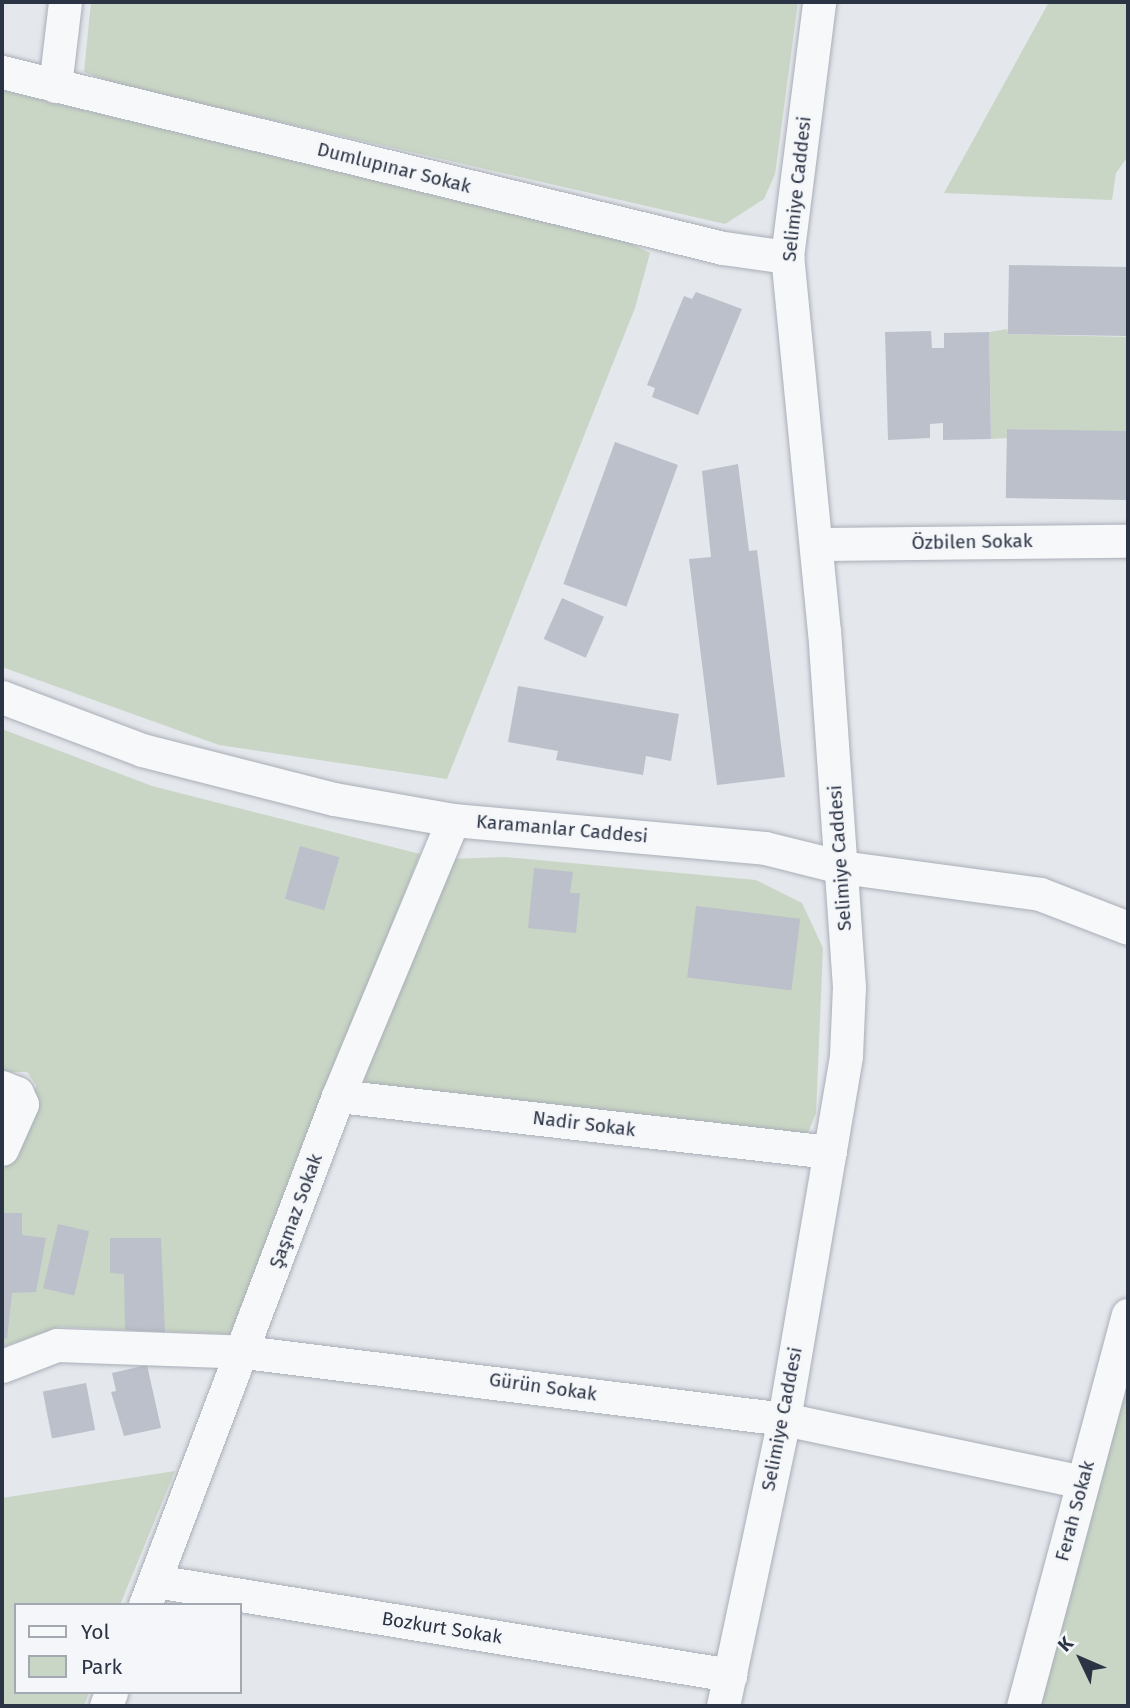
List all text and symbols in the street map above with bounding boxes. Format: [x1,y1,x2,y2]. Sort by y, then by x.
street label: Selimiye Caddesi [778,115,816,263]
street label: Dumlupınar Sokak [315,138,473,198]
street label: Özbilen Sokak [911,530,1033,554]
street label: Selimiye Caddesi [824,784,856,932]
street label: Karamanlar Caddesi [475,810,649,848]
street label: Nadir Sokak [531,1106,637,1142]
street label: Şaşmaz Sokak [265,1151,327,1271]
street label: Selimiye Caddesi [757,1345,807,1493]
street label: Gürün Sokak [488,1368,598,1406]
street label: Ferah Sokak [1051,1458,1099,1564]
legend [14,1603,242,1694]
street label: Bozkurt Sokak [380,1607,504,1649]
text: Yol [81,1619,110,1645]
north arrow [1046,1624,1116,1694]
text: K [1053,1632,1078,1656]
text: Park [81,1654,122,1680]

